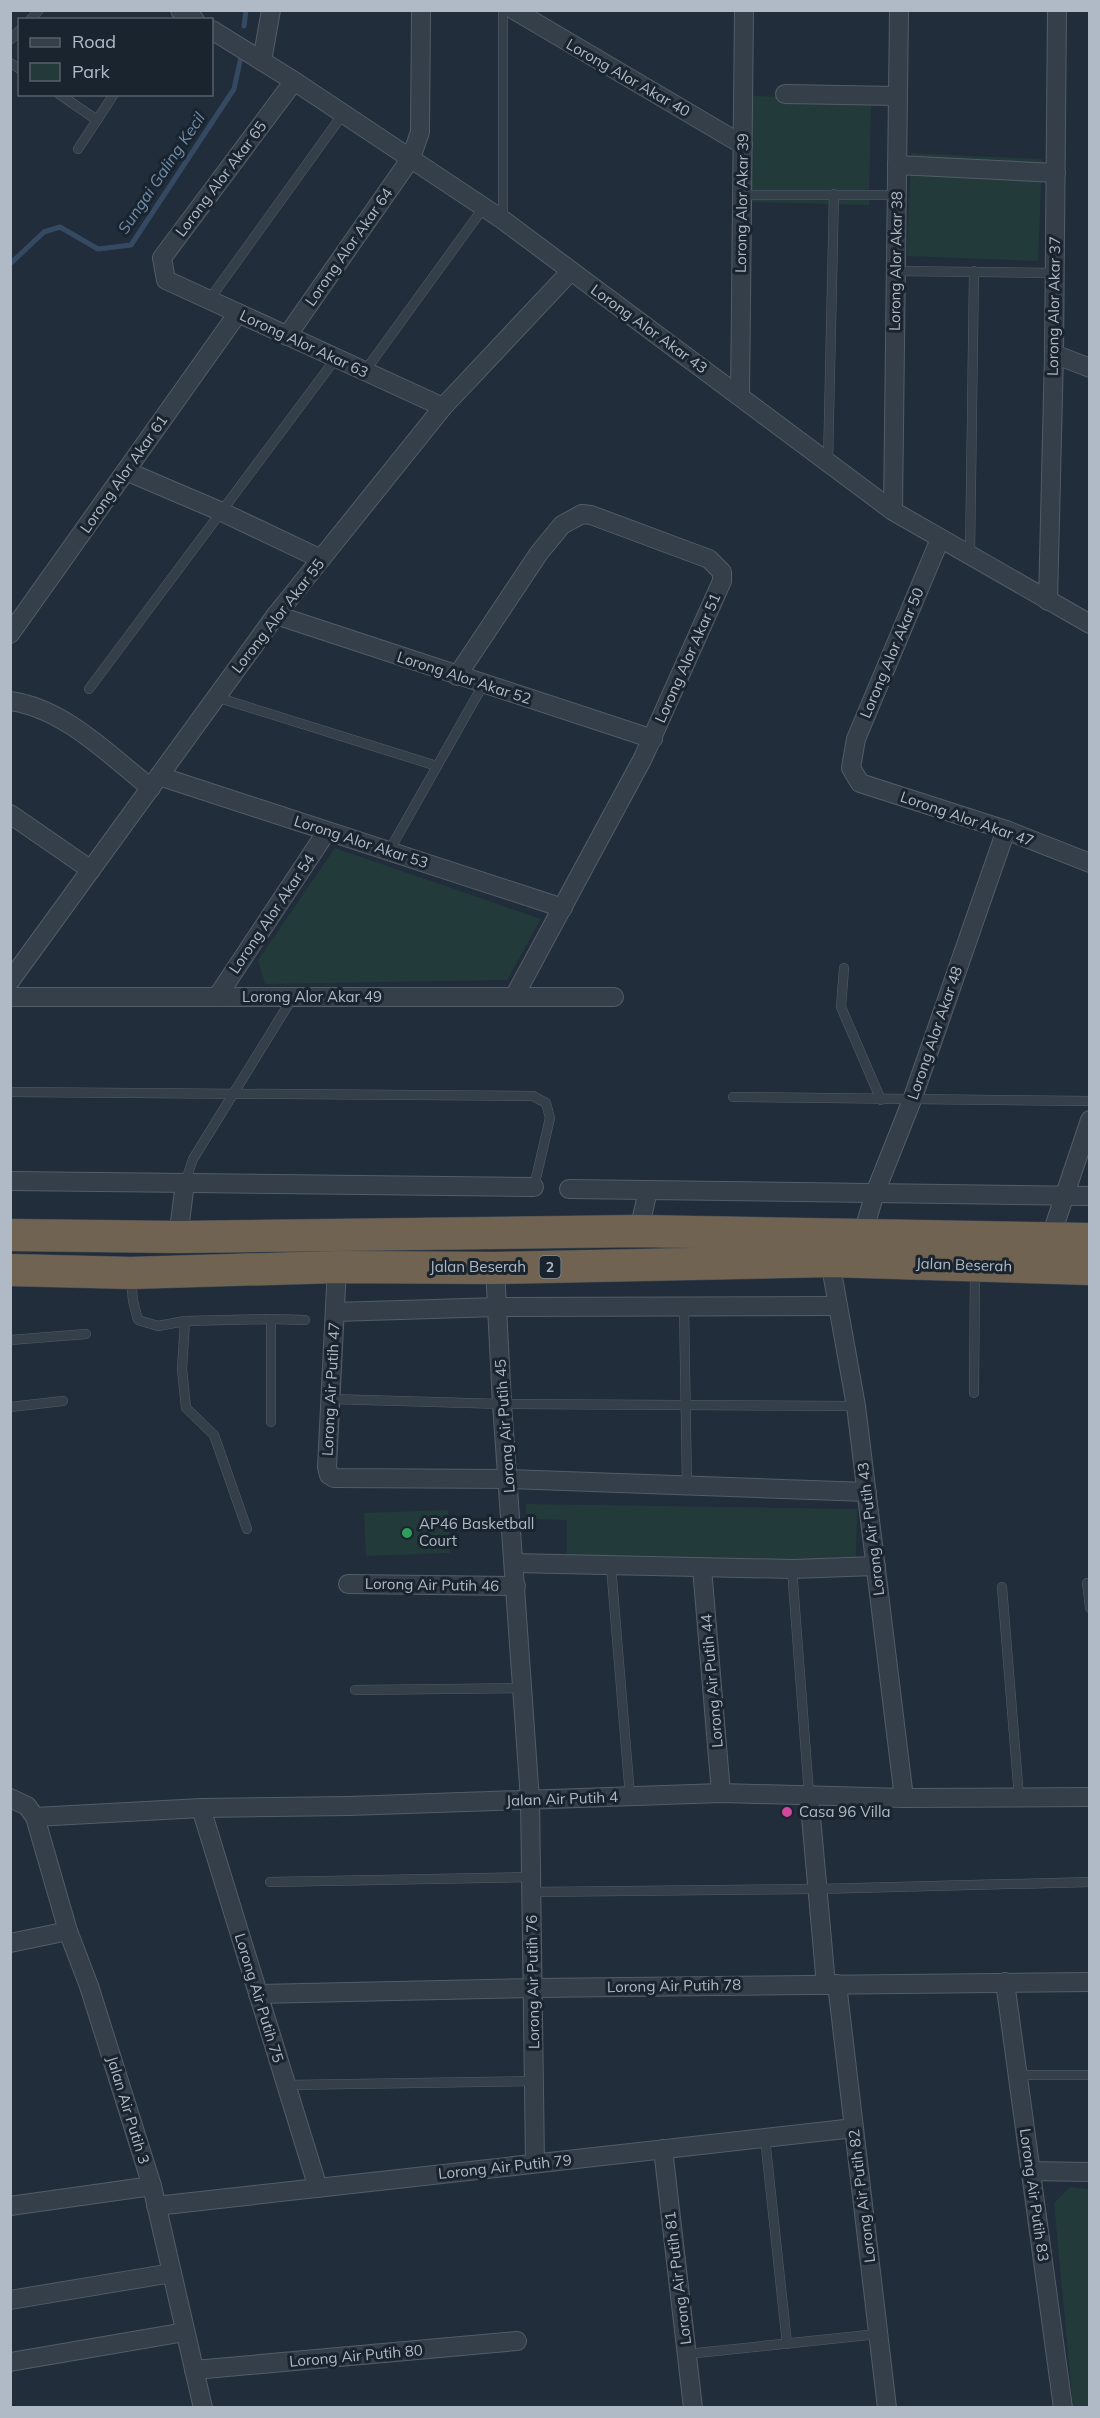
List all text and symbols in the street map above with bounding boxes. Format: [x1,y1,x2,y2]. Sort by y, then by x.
legend [18,18,213,96]
text: Road [72,30,116,53]
street label: Lorong Alor Akar 40 [563,34,694,121]
text: Park [72,60,111,83]
water label: Sungai Galing Kecil [113,108,209,238]
street label: Lorong Alor Akar 65 [171,117,270,240]
street label: Lorong Alor Akar 39 [731,133,752,273]
street label: Lorong Alor Akar 64 [301,184,396,309]
street label: Lorong Alor Akar 38 [885,191,906,331]
street label: Lorong Alor Akar 37 [1043,236,1064,376]
street label: Lorong Alor Akar 43 [587,280,711,377]
street label: Lorong Alor Akar 63 [237,305,372,382]
street label: Lorong Alor Akar 61 [76,411,171,536]
street label: Lorong Alor Akar 55 [227,555,328,677]
street label: Lorong Alor Akar 50 [855,585,928,721]
street label: Lorong Alor Akar 51 [650,590,725,726]
street label: Lorong Alor Akar 52 [395,647,534,708]
street label: Lorong Alor Akar 47 [898,787,1036,850]
street label: Lorong Alor Akar 53 [292,811,431,872]
street label: Lorong Alor Akar 54 [225,850,319,977]
street label: Lorong Alor Akar 48 [903,964,966,1102]
street label: Lorong Alor Akar 49 [242,987,382,1006]
street label: Jalan Beserah [916,1253,1012,1276]
road number: 2 [540,1256,560,1278]
street label: Jalan Beserah [430,1257,526,1276]
street label: Lorong Air Putih 47 [318,1321,343,1456]
street label: Lorong Air Putih 45 [490,1358,519,1494]
street label: Lorong Air Putih 43 [853,1461,888,1597]
place label: AP46 Basketball Court [419,1514,534,1550]
marker: AP46 Basketball Court [400,1526,414,1540]
street label: Lorong Air Putih 46 [365,1574,499,1595]
street label: Lorong Air Putih 44 [696,1613,727,1749]
street label: Jalan Air Putih 4 [506,1787,618,1810]
place label: Casa 96 Villa [799,1802,890,1821]
marker: Casa 96 Villa [780,1805,794,1819]
street label: Lorong Air Putih 76 [522,1915,543,2049]
street label: Lorong Air Putih 75 [231,1931,288,2065]
street label: Lorong Air Putih 78 [607,1975,741,1996]
street label: Jalan Air Putih 3 [103,2054,154,2166]
street label: Lorong Air Putih 83 [1016,2127,1053,2263]
street label: Lorong Air Putih 82 [844,2128,879,2264]
street label: Lorong Air Putih 79 [437,2150,573,2183]
street label: Lorong Air Putih 81 [660,2210,695,2346]
street label: Lorong Air Putih 80 [288,2340,424,2371]

